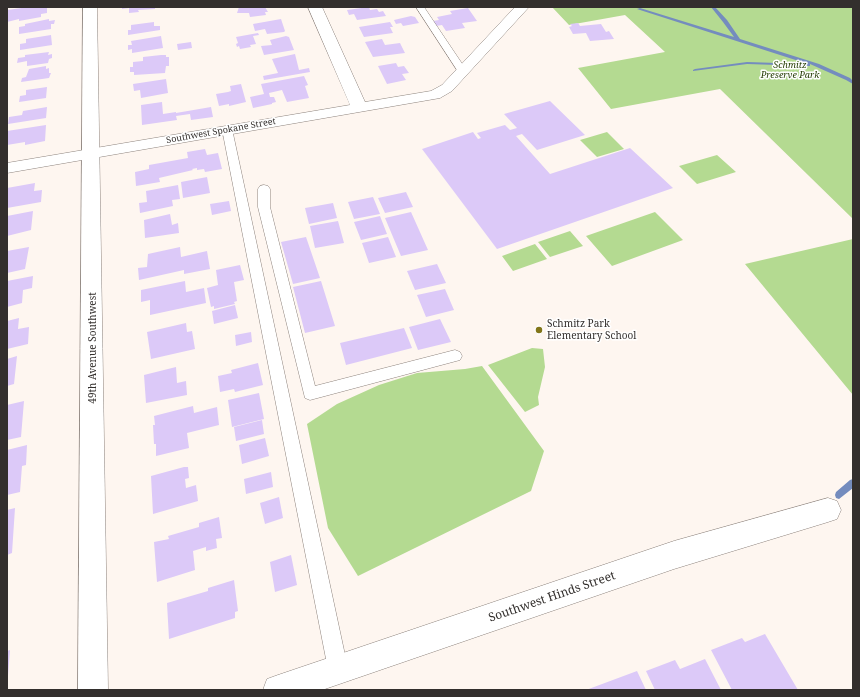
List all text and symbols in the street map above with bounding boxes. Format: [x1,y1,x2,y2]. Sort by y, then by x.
park label: Schmitz Preserve Park [761,60,819,81]
street label: Southwest Spokane Street [165,116,277,146]
street label: 49th Avenue Southwest [87,292,99,404]
place label: Schmitz Park Elementary School [547,318,636,342]
marker: Schmitz Park Elementary School [534,325,544,335]
street label: Southwest Hinds Street [487,569,617,625]

